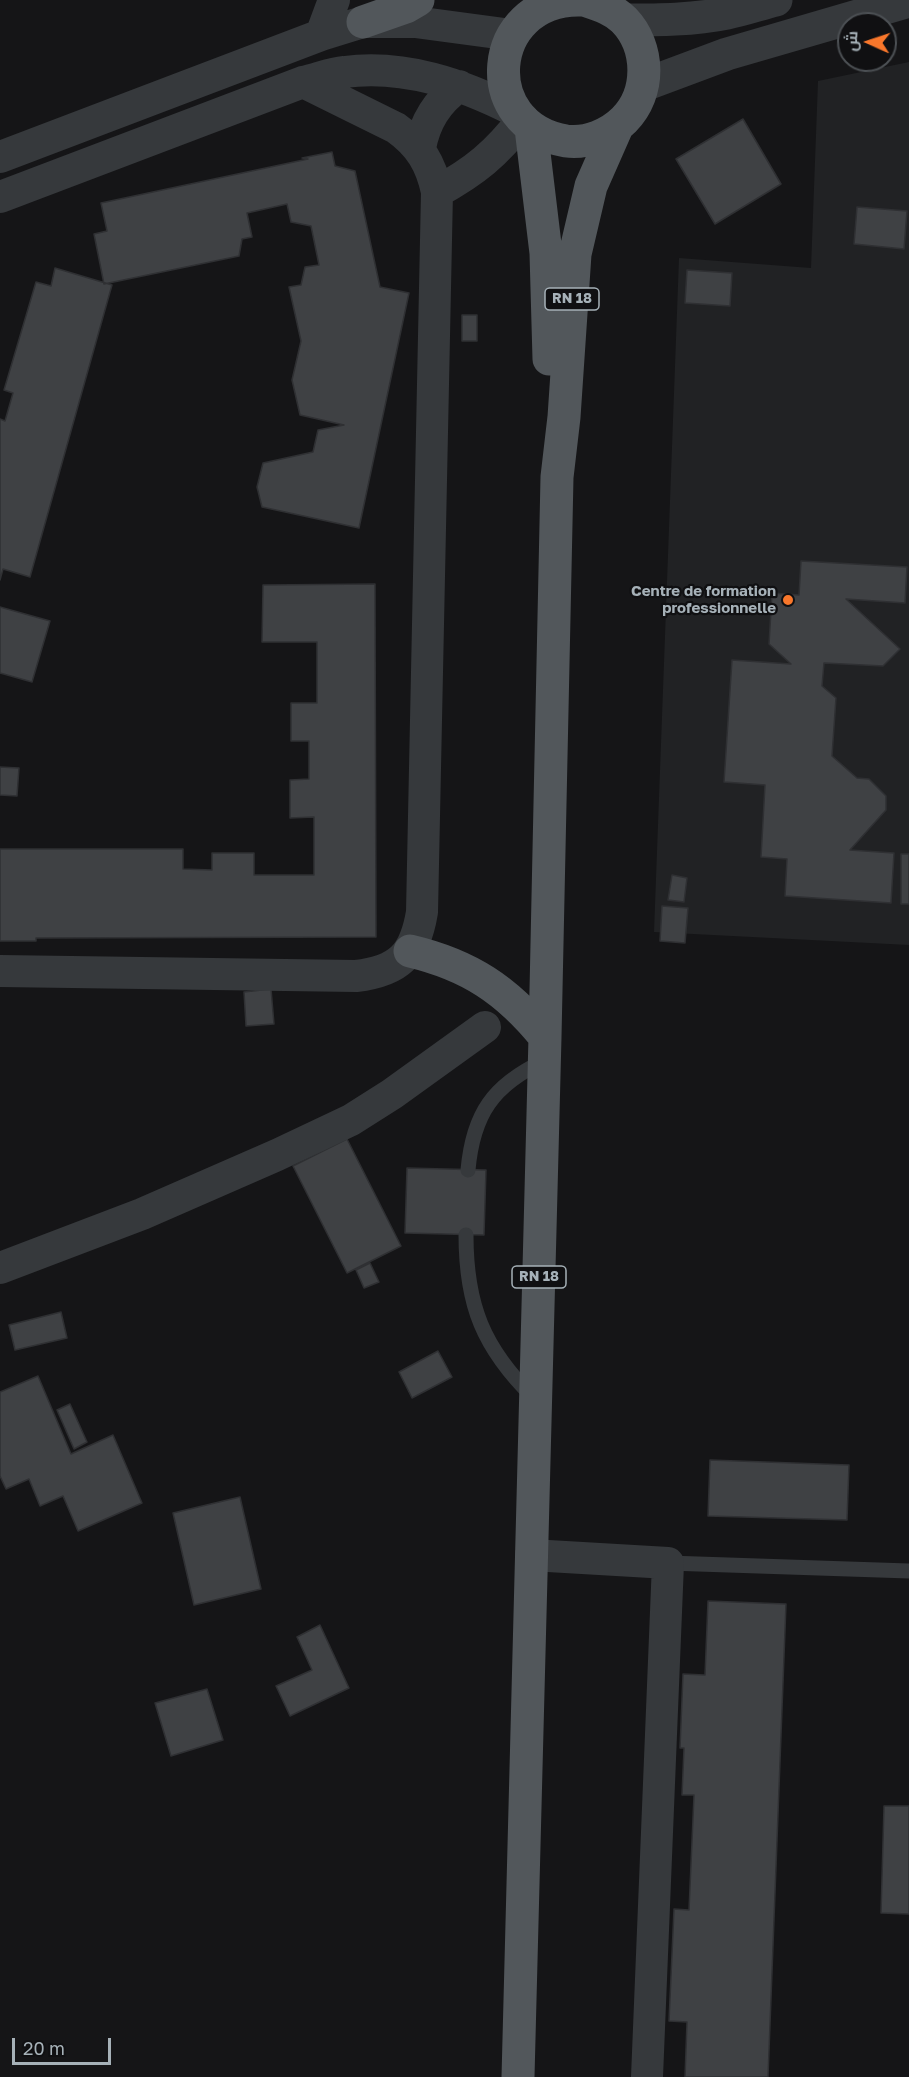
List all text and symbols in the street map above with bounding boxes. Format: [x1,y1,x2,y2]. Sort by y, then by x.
north arrow [837,12,897,72]
text: ش [840,30,862,52]
road number: RN 18 [545,288,599,310]
place label: Centre de formation professionnelle [631,582,776,617]
marker: Centre de formation professionnelle [781,593,795,607]
road number: RN 18 [512,1266,566,1288]
scale bar [15,2026,114,2064]
text: 20 m [23,2037,65,2059]

